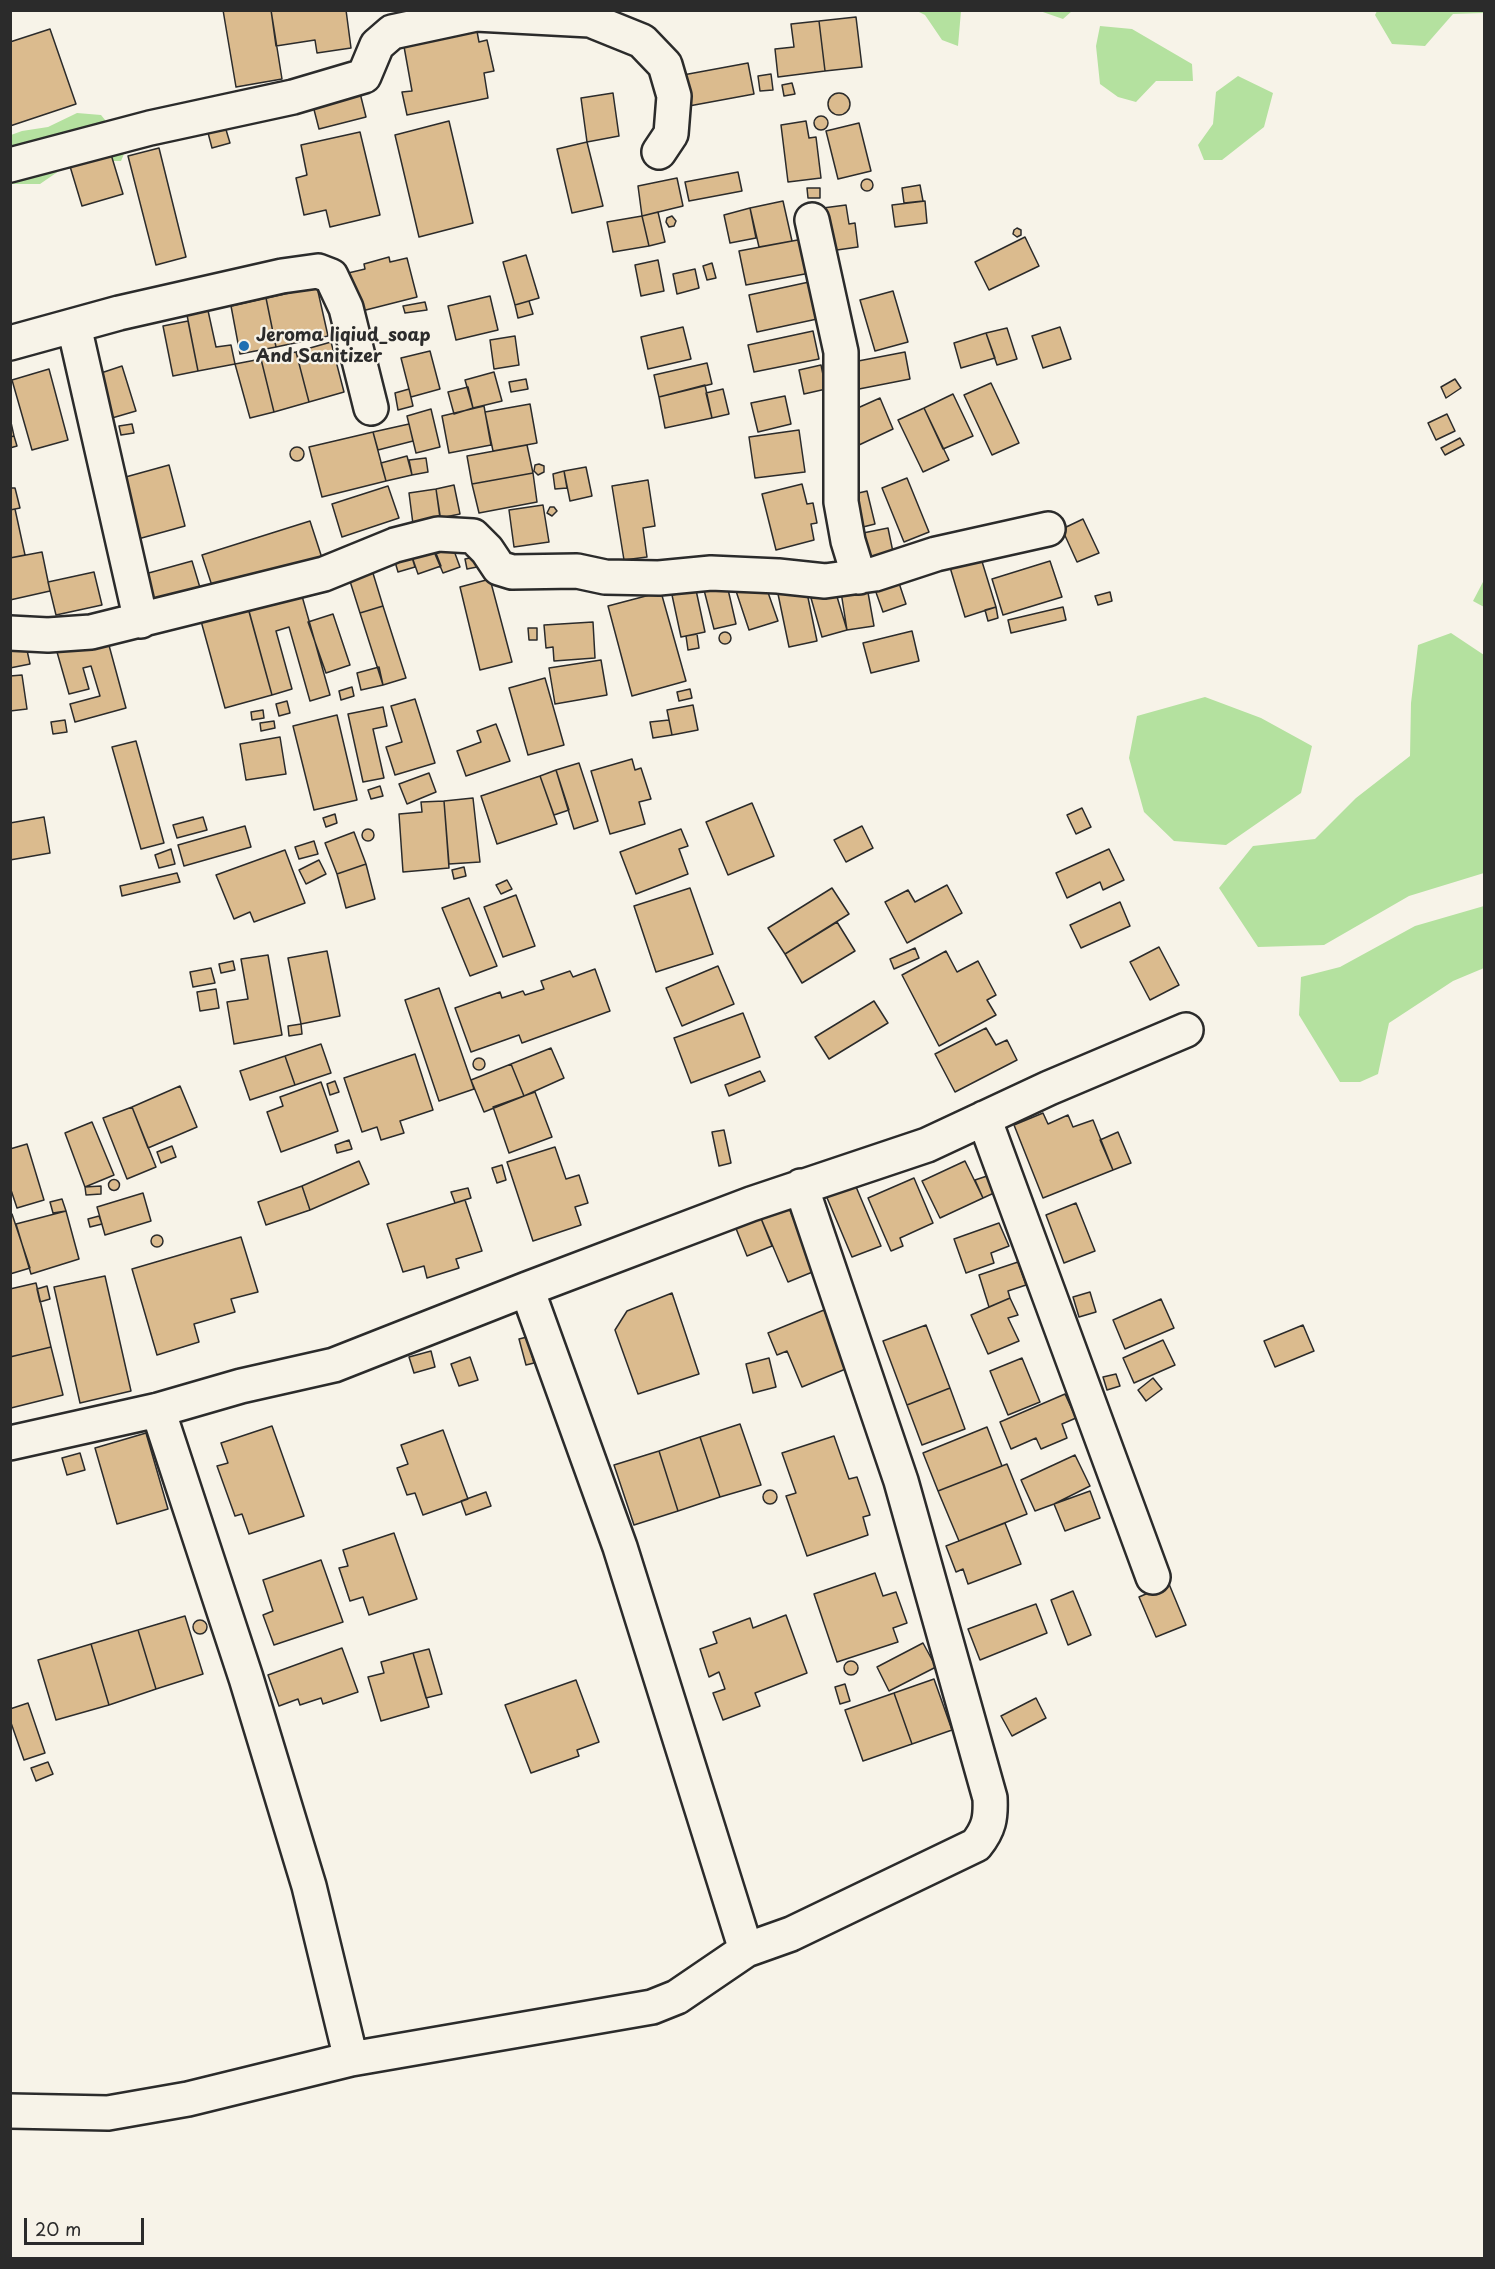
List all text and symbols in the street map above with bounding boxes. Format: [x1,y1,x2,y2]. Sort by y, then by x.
place label: Jeroma liqiud_soap And Sanitizer [256,325,431,368]
marker: Jeroma liqiud_soap And Sanitizer [237,339,251,353]
scale bar [27,2206,147,2244]
text: 20 m [35,2215,81,2242]

